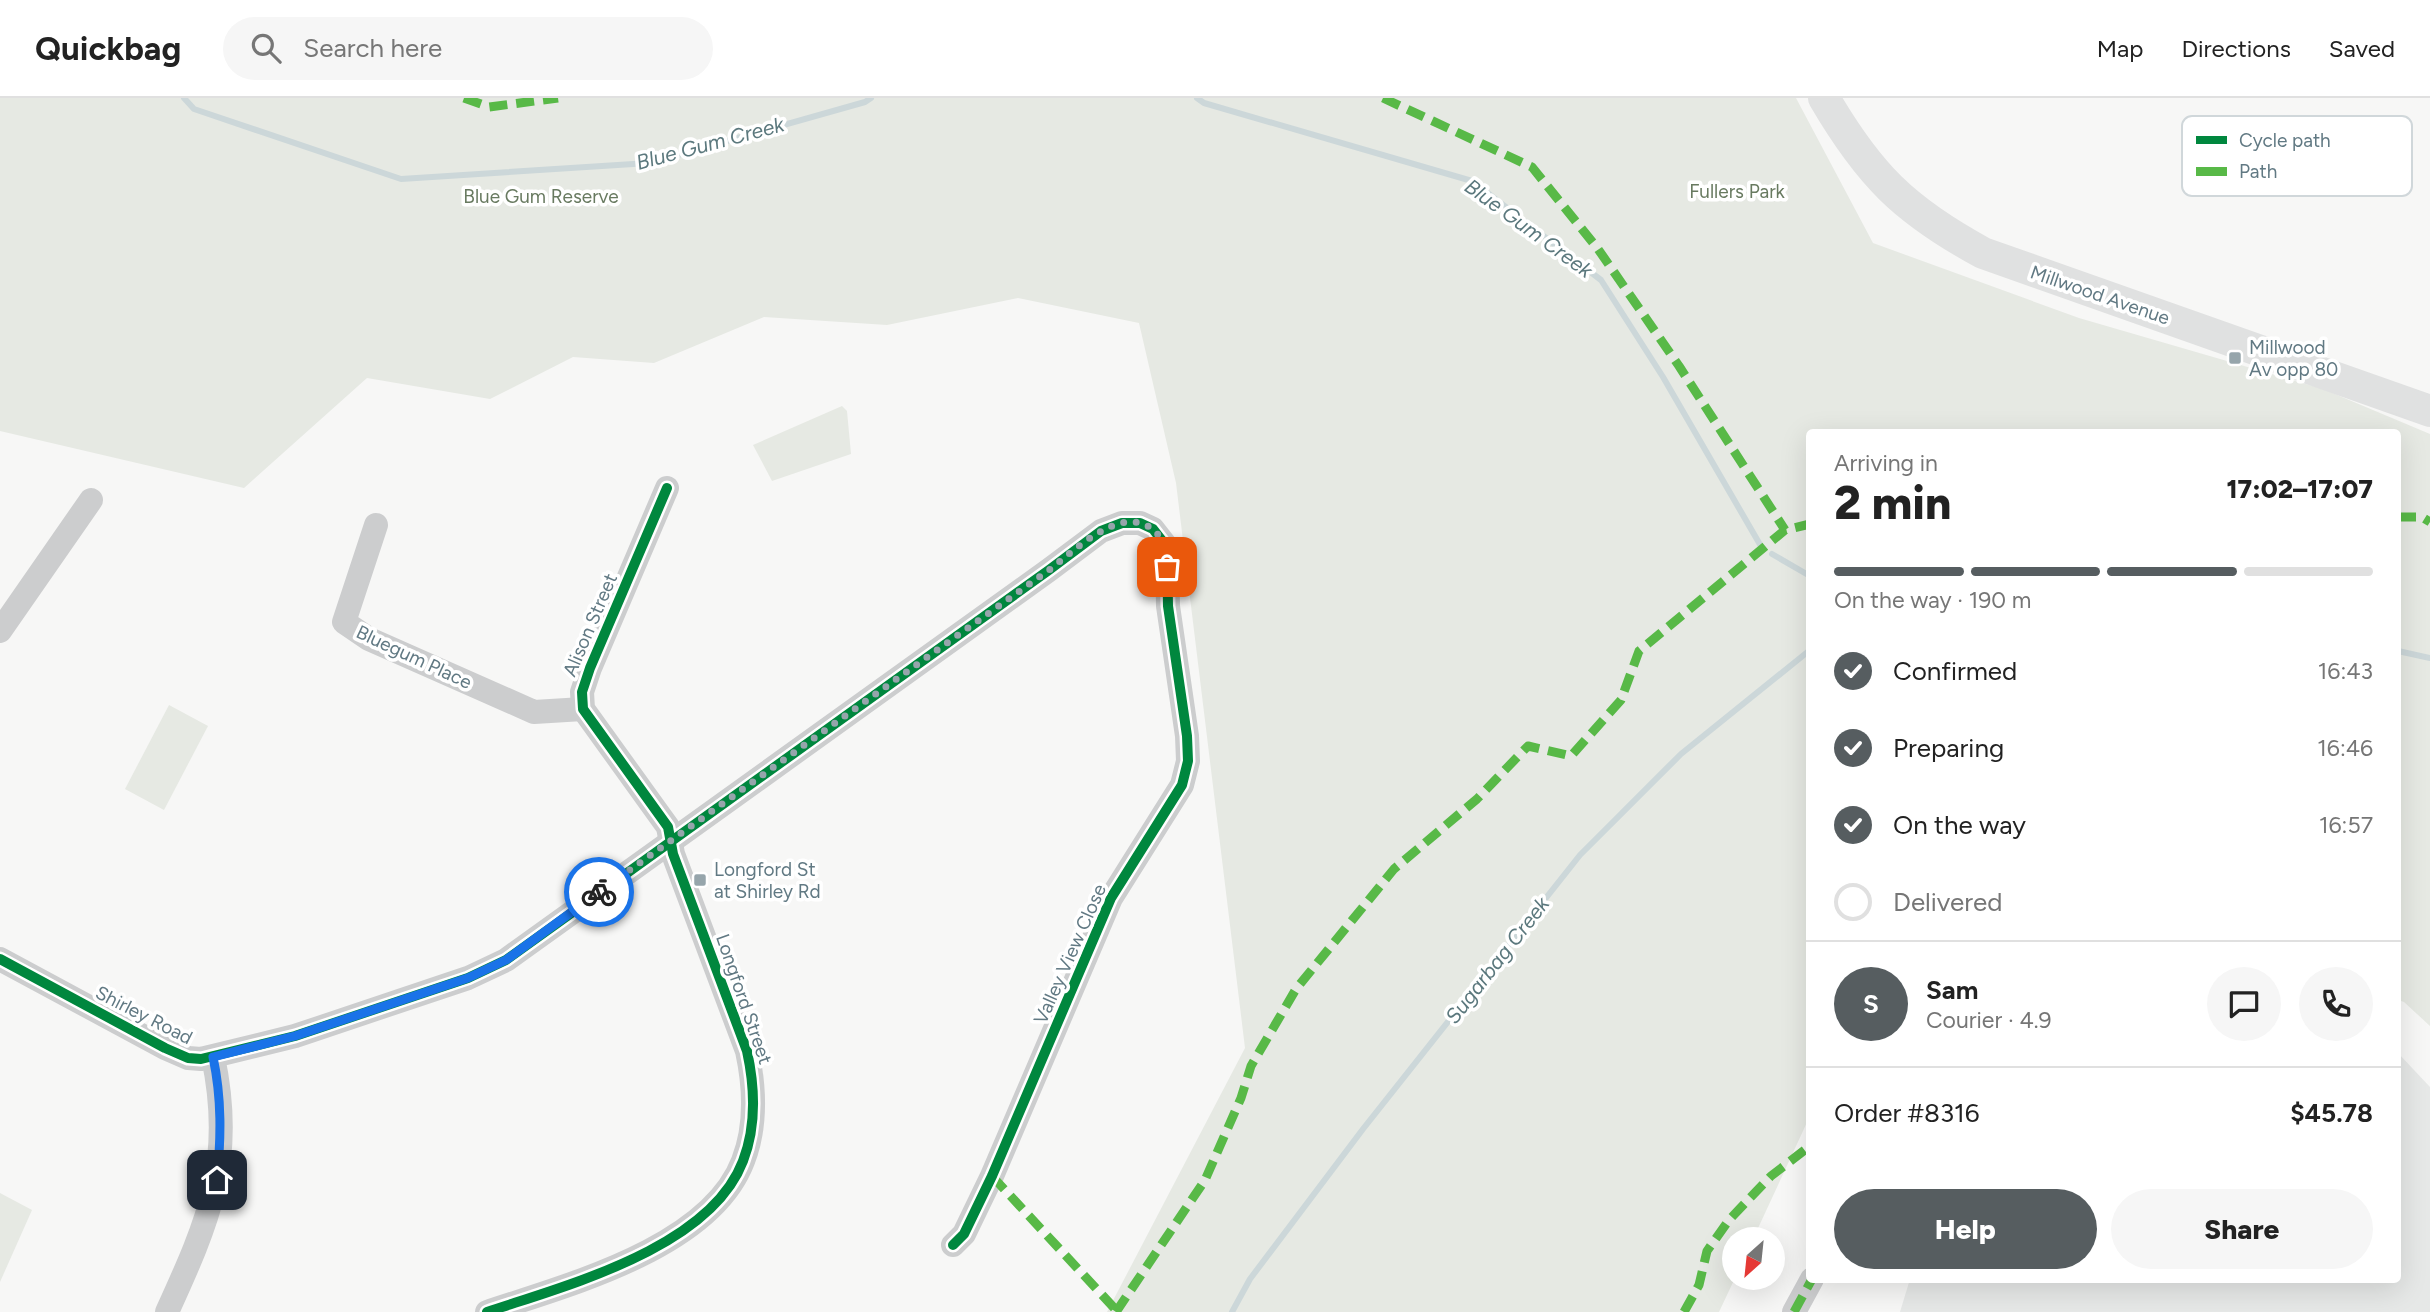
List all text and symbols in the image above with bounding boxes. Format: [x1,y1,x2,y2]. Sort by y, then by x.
search box [223,17,713,80]
text: Quickbag [35,29,181,68]
icon: search [247,29,285,67]
text: Search here [303,32,442,64]
text: Map [2097,34,2143,63]
text: Directions [2181,34,2291,63]
text: Saved [2329,34,2395,63]
water label: Blue Gum Creek [633,111,787,175]
legend [2182,116,2412,196]
text: Cycle path [2239,129,2331,152]
text: Path [2239,160,2277,183]
water label: Blue Gum Creek [1460,173,1599,283]
park label: Fullers Park [1689,180,1786,203]
park label: Blue Gum Reserve [463,185,619,208]
street label: Millwood Avenue [2027,260,2173,330]
place label: Millwood Av opp 80 [2249,336,2338,381]
marker: Millwood Av opp 80 [2227,350,2243,366]
text: Arriving in [1834,449,1938,477]
text: 17:02–17:07 [2227,473,2373,505]
text: 2 min [1834,475,1951,531]
pin [1137,537,1197,597]
icon: bag [1148,548,1186,586]
street label: Alison Street [558,570,622,680]
text: On the way · 190 m [1834,586,2031,614]
street label: Bluegum Place [353,620,475,694]
icon: check [1834,652,1872,690]
text: Confirmed [1893,655,2017,687]
text: 16:43 [2318,657,2373,685]
icon: check [1834,729,1872,767]
text: Preparing [1893,732,2004,764]
text: 16:46 [2317,734,2373,762]
icon: check [1834,806,1872,844]
text: On the way [1893,809,2026,841]
text: 16:57 [2319,811,2373,839]
courier [564,857,634,927]
place label: Longford St at Shirley Rd [714,858,821,903]
marker: Longford St at Shirley Rd [692,872,708,888]
icon: bike [580,873,618,911]
street label: Valley View Close [1029,880,1111,1028]
text: Delivered [1893,886,2002,918]
water label: Sugarbag Creek [1440,891,1555,1028]
street label: Longford Street [711,931,777,1067]
button: chat [2207,967,2281,1041]
button: phone [2299,967,2373,1041]
text: Sam [1926,974,1978,1006]
street label: Shirley Road [92,981,196,1049]
text: S [1863,988,1879,1020]
text: Courier · 4.9 [1926,1006,2052,1034]
text: Order #8316 [1834,1097,1980,1129]
text: $45.78 [2290,1097,2373,1129]
pin [187,1150,247,1210]
icon: home [198,1161,236,1199]
button: Help [1834,1189,2097,1269]
button: Share [2111,1189,2373,1269]
north arrow [1722,1227,1785,1290]
map controls [1722,1227,1785,1290]

